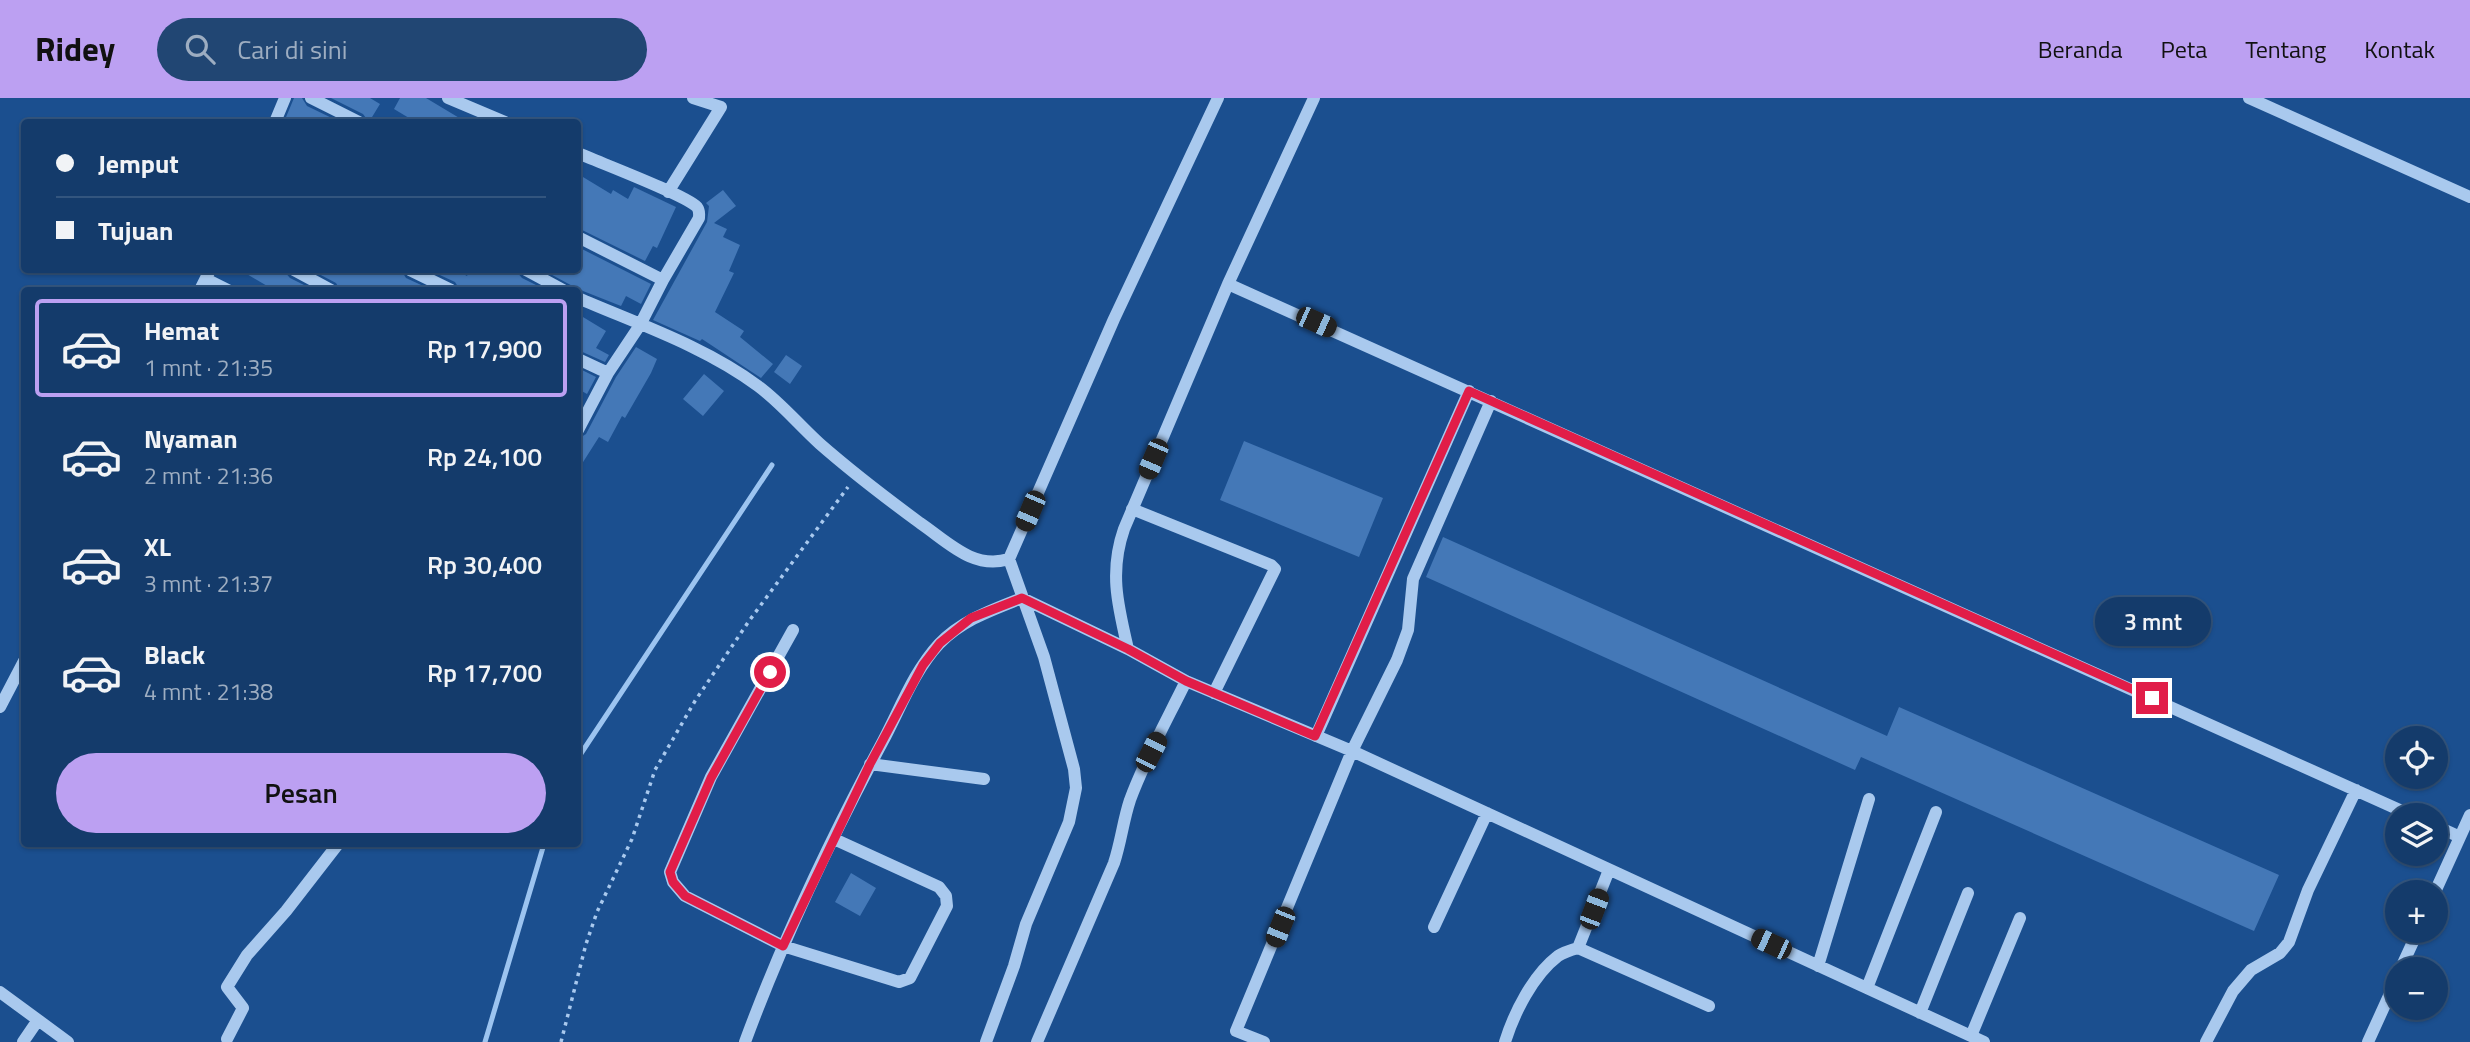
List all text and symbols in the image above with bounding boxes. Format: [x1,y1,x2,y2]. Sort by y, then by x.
search box [157,18,647,81]
text: Ridey [35,24,115,74]
icon: search [181,30,219,68]
text: Cari di sini [237,30,347,69]
text: Beranda [2038,31,2123,67]
text: Peta [2161,31,2207,67]
text: Tentang [2245,31,2326,67]
text: Kontak [2364,31,2435,67]
text: Jemput [98,144,179,183]
text: Tujuan [98,211,173,250]
car [1293,304,1340,340]
text: Hemat [144,311,219,350]
icon: car [60,317,123,380]
text: Rp 17,900 [427,329,542,368]
text: 1 mnt · 21:35 [144,350,273,385]
text: Nyaman [144,419,238,458]
icon: car [60,425,123,488]
car [1136,436,1171,482]
text: Rp 24,100 [427,437,542,476]
text: 2 mnt · 21:36 [144,458,273,493]
car [1013,488,1048,534]
text: XL [144,527,171,566]
icon: car [60,533,123,596]
text: Rp 30,400 [427,545,542,584]
text: 3 mnt · 21:37 [144,566,273,601]
callout: 3 mnt [2094,596,2210,646]
text: 3 mnt [2124,604,2182,639]
text: Black [144,635,205,674]
icon: car [60,641,123,704]
text: Rp 17,700 [427,653,542,692]
route start [754,656,786,688]
text: 4 mnt · 21:38 [144,674,273,709]
route end [2136,682,2168,714]
map controls [2385,726,2448,1020]
button: locate [2385,726,2448,789]
car [1133,729,1170,775]
button: Pesan [56,753,546,833]
button: layers [2385,803,2448,866]
button: + [2385,880,2448,943]
car [1577,886,1612,932]
car [1263,904,1298,950]
car [1748,926,1795,962]
button: − [2385,957,2448,1020]

